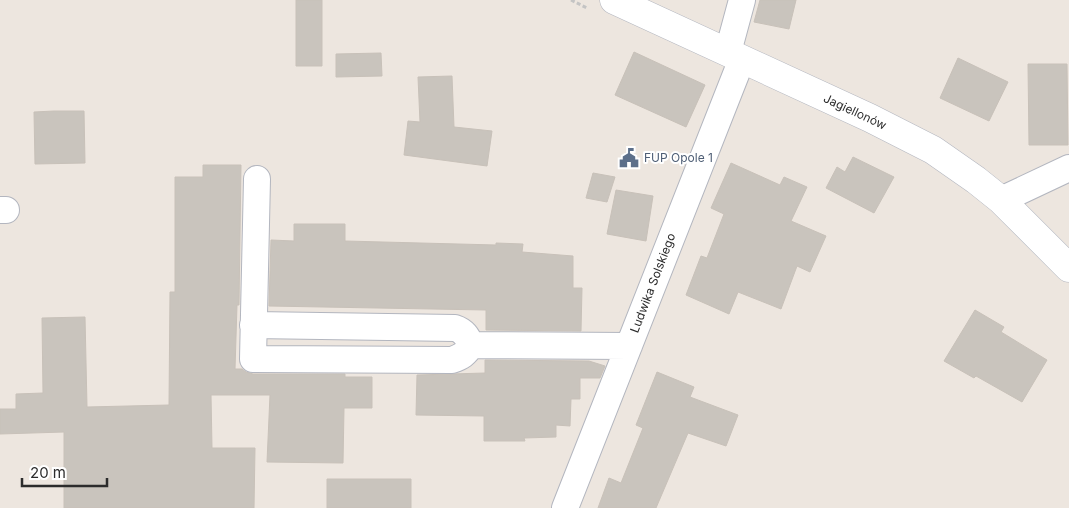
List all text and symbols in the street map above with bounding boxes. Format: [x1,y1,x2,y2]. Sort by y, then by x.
street label: Jagiellonów [821,90,889,133]
public building icon: FUP Opole 1 [618,147,640,169]
place label: FUP Opole 1 [644,150,713,165]
street label: Ludwika Solskiego [627,231,679,335]
scale bar [22,456,108,488]
text: 20 m [30,463,66,482]

